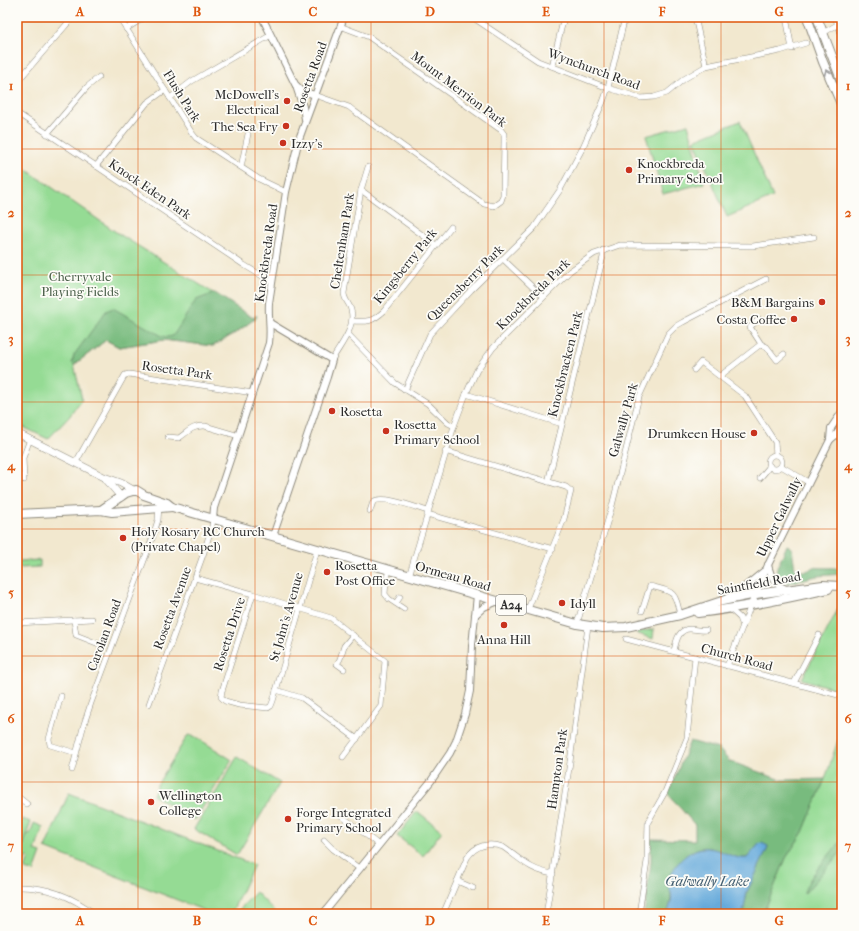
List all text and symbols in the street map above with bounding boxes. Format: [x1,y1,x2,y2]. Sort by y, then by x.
text: A [75,4,85,19]
text: B [193,4,202,19]
text: C [309,4,318,19]
text: D [425,4,435,19]
text: E [542,4,550,19]
text: F [658,4,666,19]
text: G [774,4,784,19]
street label: Rosetta Road [290,39,330,114]
street label: Wynchurch Road [545,45,643,93]
street label: Mount Merrion Park [408,48,510,130]
street label: Flush Park [160,67,204,125]
one-way arrow [824,69,832,77]
text: 1 [9,78,14,93]
text: 1 [846,78,851,93]
place label: McDowell's Electrical [215,87,279,117]
marker: McDowell's Electrical [282,96,292,106]
place label: The Sea Fry [211,119,279,134]
marker: The Sea Fry [281,121,291,131]
place label: Izzy's [291,136,322,151]
marker: Izzy's [278,138,288,148]
street label: Knock Eden Park [106,156,194,222]
place label: Knockbreda Primary School [637,156,723,186]
marker: Knockbreda Primary School [624,165,634,175]
street label: Cheltenham Park [327,192,357,290]
street label: Knockbreda Road [252,202,280,303]
text: 2 [8,205,15,220]
text: 2 [845,205,852,220]
street label: Kingsberry Park [370,225,440,307]
street label: Queensberry Park [424,241,507,324]
street label: Knockbreda Park [493,255,573,333]
park label: Cherryvale Playing Fields [41,269,119,299]
place label: B&M Bargains [731,295,814,310]
marker: B&M Bargains [817,297,827,307]
street label: Knockbracken Park [545,309,586,419]
place label: Costa Coffee [717,312,787,327]
marker: Costa Coffee [789,314,799,324]
text: 3 [8,331,14,347]
text: 3 [845,331,851,347]
street label: Rosetta Park [141,358,213,382]
street label: Galwally Park [605,381,641,459]
place label: Rosetta [340,404,383,419]
marker: Rosetta [327,406,337,416]
place label: Rosetta Primary School [394,417,480,447]
marker: Rosetta Primary School [381,426,391,436]
place label: Drumkeen House [647,426,747,441]
marker: Drumkeen House [749,428,759,438]
text: 4 [6,458,16,474]
text: 4 [843,458,853,474]
street label: Upper Galwally [753,474,805,559]
place label: Holy Rosary RC Church (Private Chapel) [131,524,266,554]
marker: Holy Rosary RC Church (Private Chapel) [118,533,128,543]
place label: Rosetta Post Office [335,558,396,588]
street label: Ormeau Road [413,558,493,594]
street label: Rosetta Avenue [150,564,194,652]
marker: Rosetta Post Office [322,567,332,577]
street label: Saintfield Road [716,568,803,598]
street label: St John's Avenue [266,570,306,663]
text: 5 [8,585,14,600]
text: 5 [845,585,851,600]
street label: Rosetta Drive [210,595,248,673]
road number: A24 [496,595,526,615]
street label: Carolan Road [84,596,124,673]
place label: Idyll [570,596,596,611]
marker: Idyll [557,598,567,608]
marker: Anna Hill [499,620,509,630]
place label: Anna Hill [476,632,531,647]
street label: Church Road [700,640,775,674]
text: 6 [7,711,15,726]
text: 6 [844,711,852,726]
street label: Hampton Park [544,727,570,810]
place label: Wellington College [158,788,222,818]
marker: Wellington College [146,797,156,807]
place label: Forge Integrated Primary School [296,805,392,835]
marker: Forge Integrated Primary School [283,814,293,824]
text: 7 [7,838,15,853]
text: 7 [844,838,852,853]
water label: Galwally Lake [665,873,749,890]
text: A [75,913,85,928]
text: B [193,913,202,928]
text: C [309,913,318,928]
text: D [425,913,435,928]
text: E [542,913,550,928]
text: F [658,913,666,928]
text: G [774,913,784,928]

